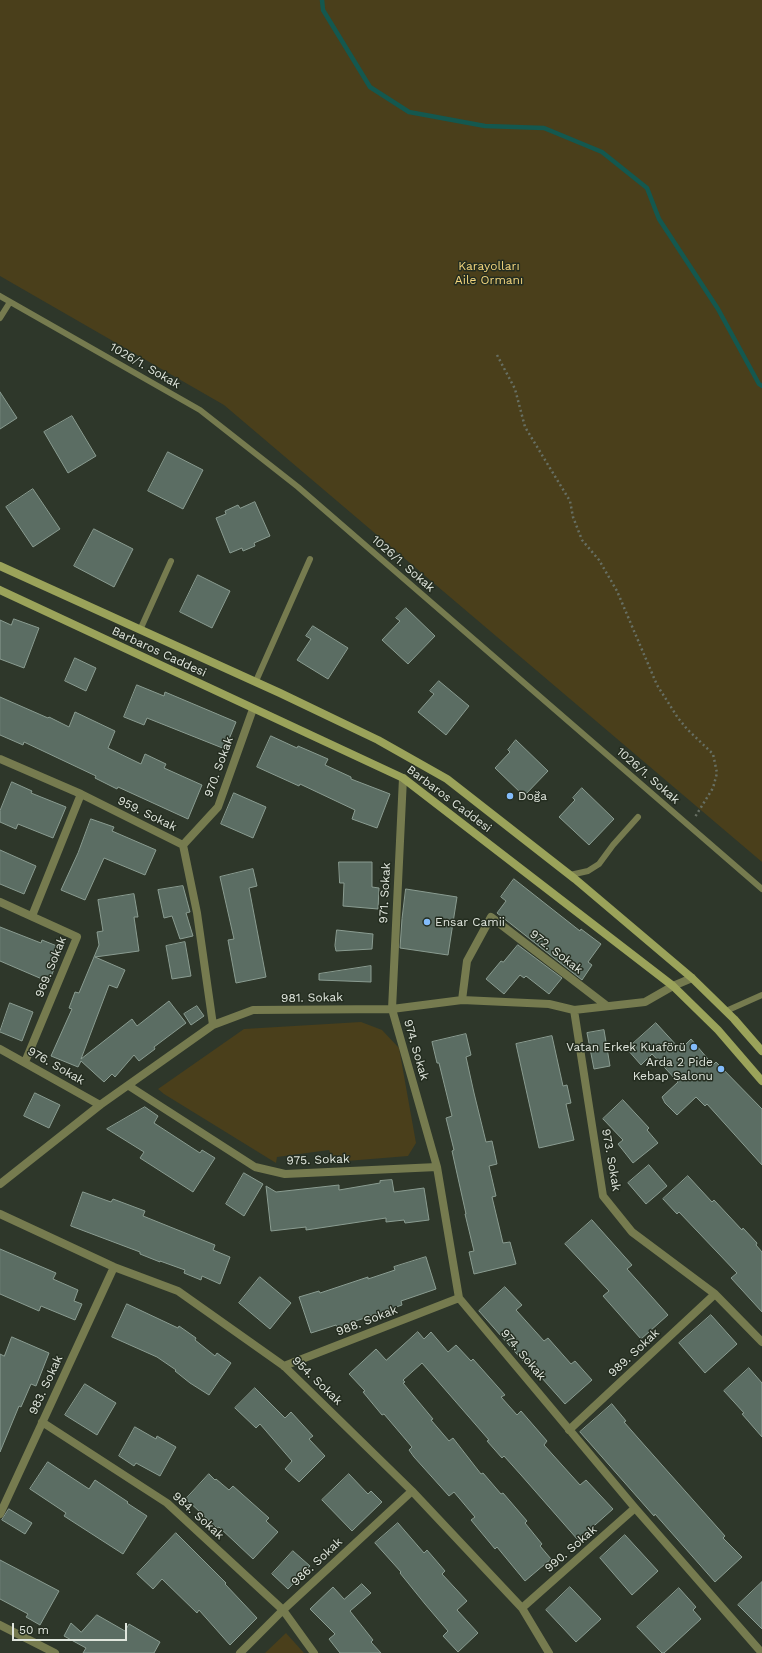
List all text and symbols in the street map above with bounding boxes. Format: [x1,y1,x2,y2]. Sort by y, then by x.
park label: Karayolları Aile Ormanı [455,259,523,287]
street label: 1026/1. Sokak [107,340,183,392]
street label: 1026/1. Sokak [369,533,437,595]
street label: Barbaros Caddesi [109,624,209,680]
street label: 970. Sokak [201,735,237,799]
street label: 1026/1. Sokak [614,745,682,807]
street label: Barbaros Caddesi [404,762,494,836]
place label: Doğa [518,789,547,803]
marker: Doğa [505,791,515,801]
street label: 959. Sokak [115,793,179,835]
street label: 971. Sokak [376,862,394,924]
place label: Ensar Camii [435,915,505,929]
marker: Ensar Camii [422,917,432,927]
street label: 972. Sokak [527,927,585,977]
street label: 969. Sokak [32,934,70,1000]
street label: 981. Sokak [281,990,343,1006]
street label: 974. Sokak [400,1018,432,1082]
place label: Vatan Erkek Kuaförü [566,1040,686,1054]
marker: Vatan Erkek Kuaförü [689,1042,699,1052]
street label: 976. Sokak [25,1044,87,1088]
place label: Arda 2 Pide Kebap Salonu [633,1055,713,1083]
marker: Arda 2 Pide Kebap Salonu [716,1064,726,1074]
street label: 973. Sokak [598,1128,624,1192]
street label: 975. Sokak [286,1152,350,1168]
street label: 988. Sokak [334,1303,400,1339]
street label: 974. Sokak [497,1326,549,1384]
street label: 989. Sokak [606,1326,662,1380]
street label: 983. Sokak [26,1353,66,1417]
street label: 954. Sokak [289,1354,345,1408]
street label: 984. Sokak [169,1489,227,1543]
street label: 990. Sokak [542,1522,600,1576]
street label: 986. Sokak [288,1535,346,1589]
scale bar [14,1615,129,1641]
text: 50 m [19,1623,49,1637]

